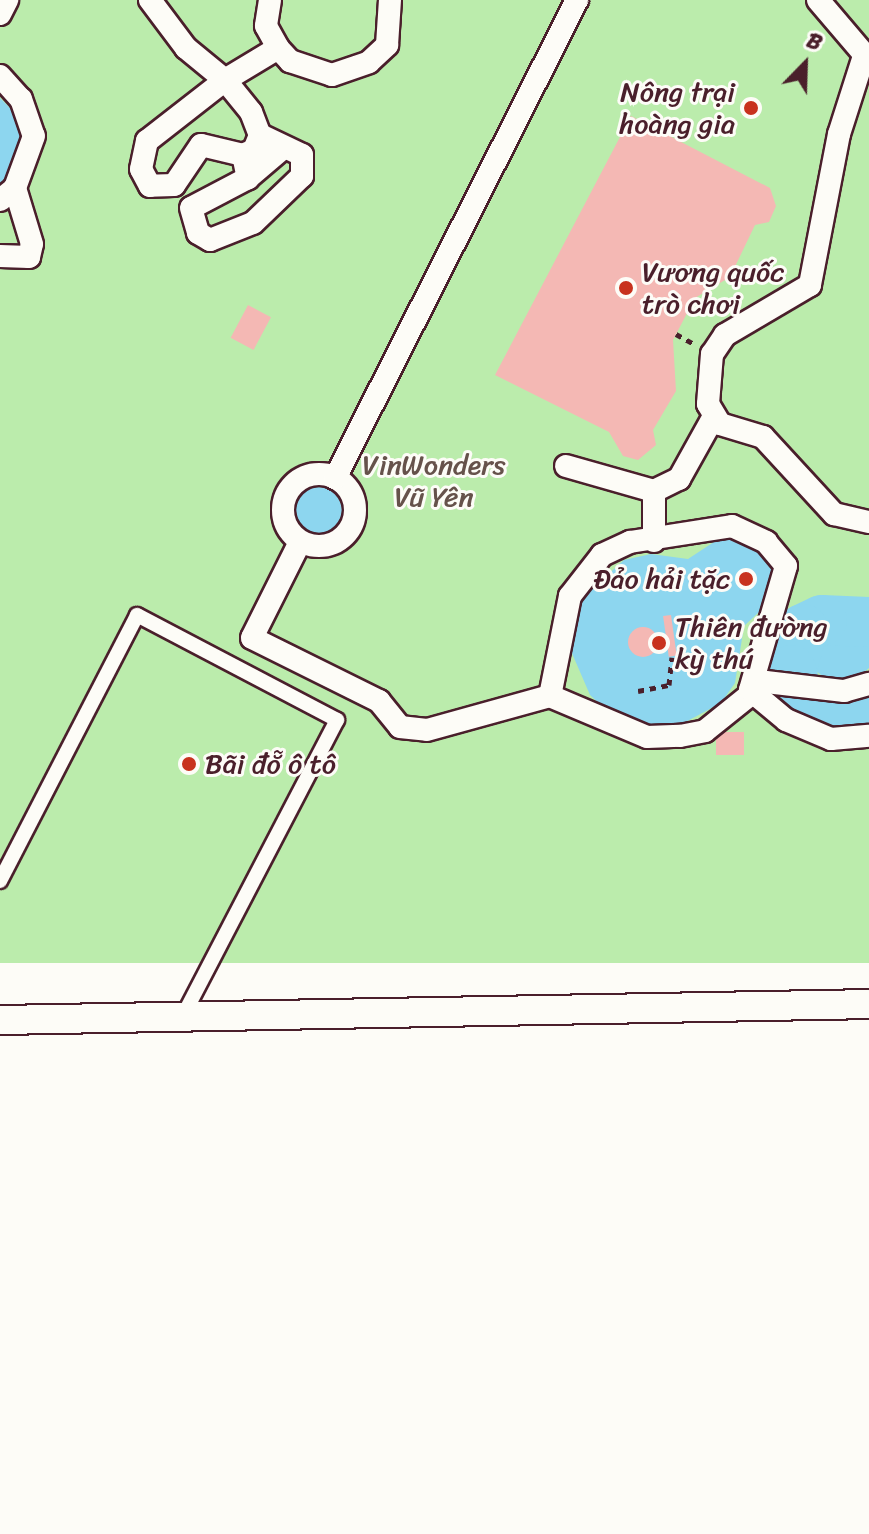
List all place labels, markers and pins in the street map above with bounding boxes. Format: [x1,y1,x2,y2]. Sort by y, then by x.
place label: Nông trại hoàng gia [619,75,735,141]
marker: Nông trại hoàng gia [742,99,760,117]
place label: Vương quốc trò chơi [642,255,784,321]
marker: Vương quốc trò chơi [617,279,635,297]
place label: Đảo hải tặc [594,562,730,596]
marker: Đảo hải tặc [737,570,755,588]
place label: Thiên đường kỳ thú [675,610,828,676]
marker: Thiên đường kỳ thú [650,634,668,652]
place label: Bãi đỗ ô tô [205,747,336,781]
marker: Bãi đỗ ô tô [180,755,198,773]

